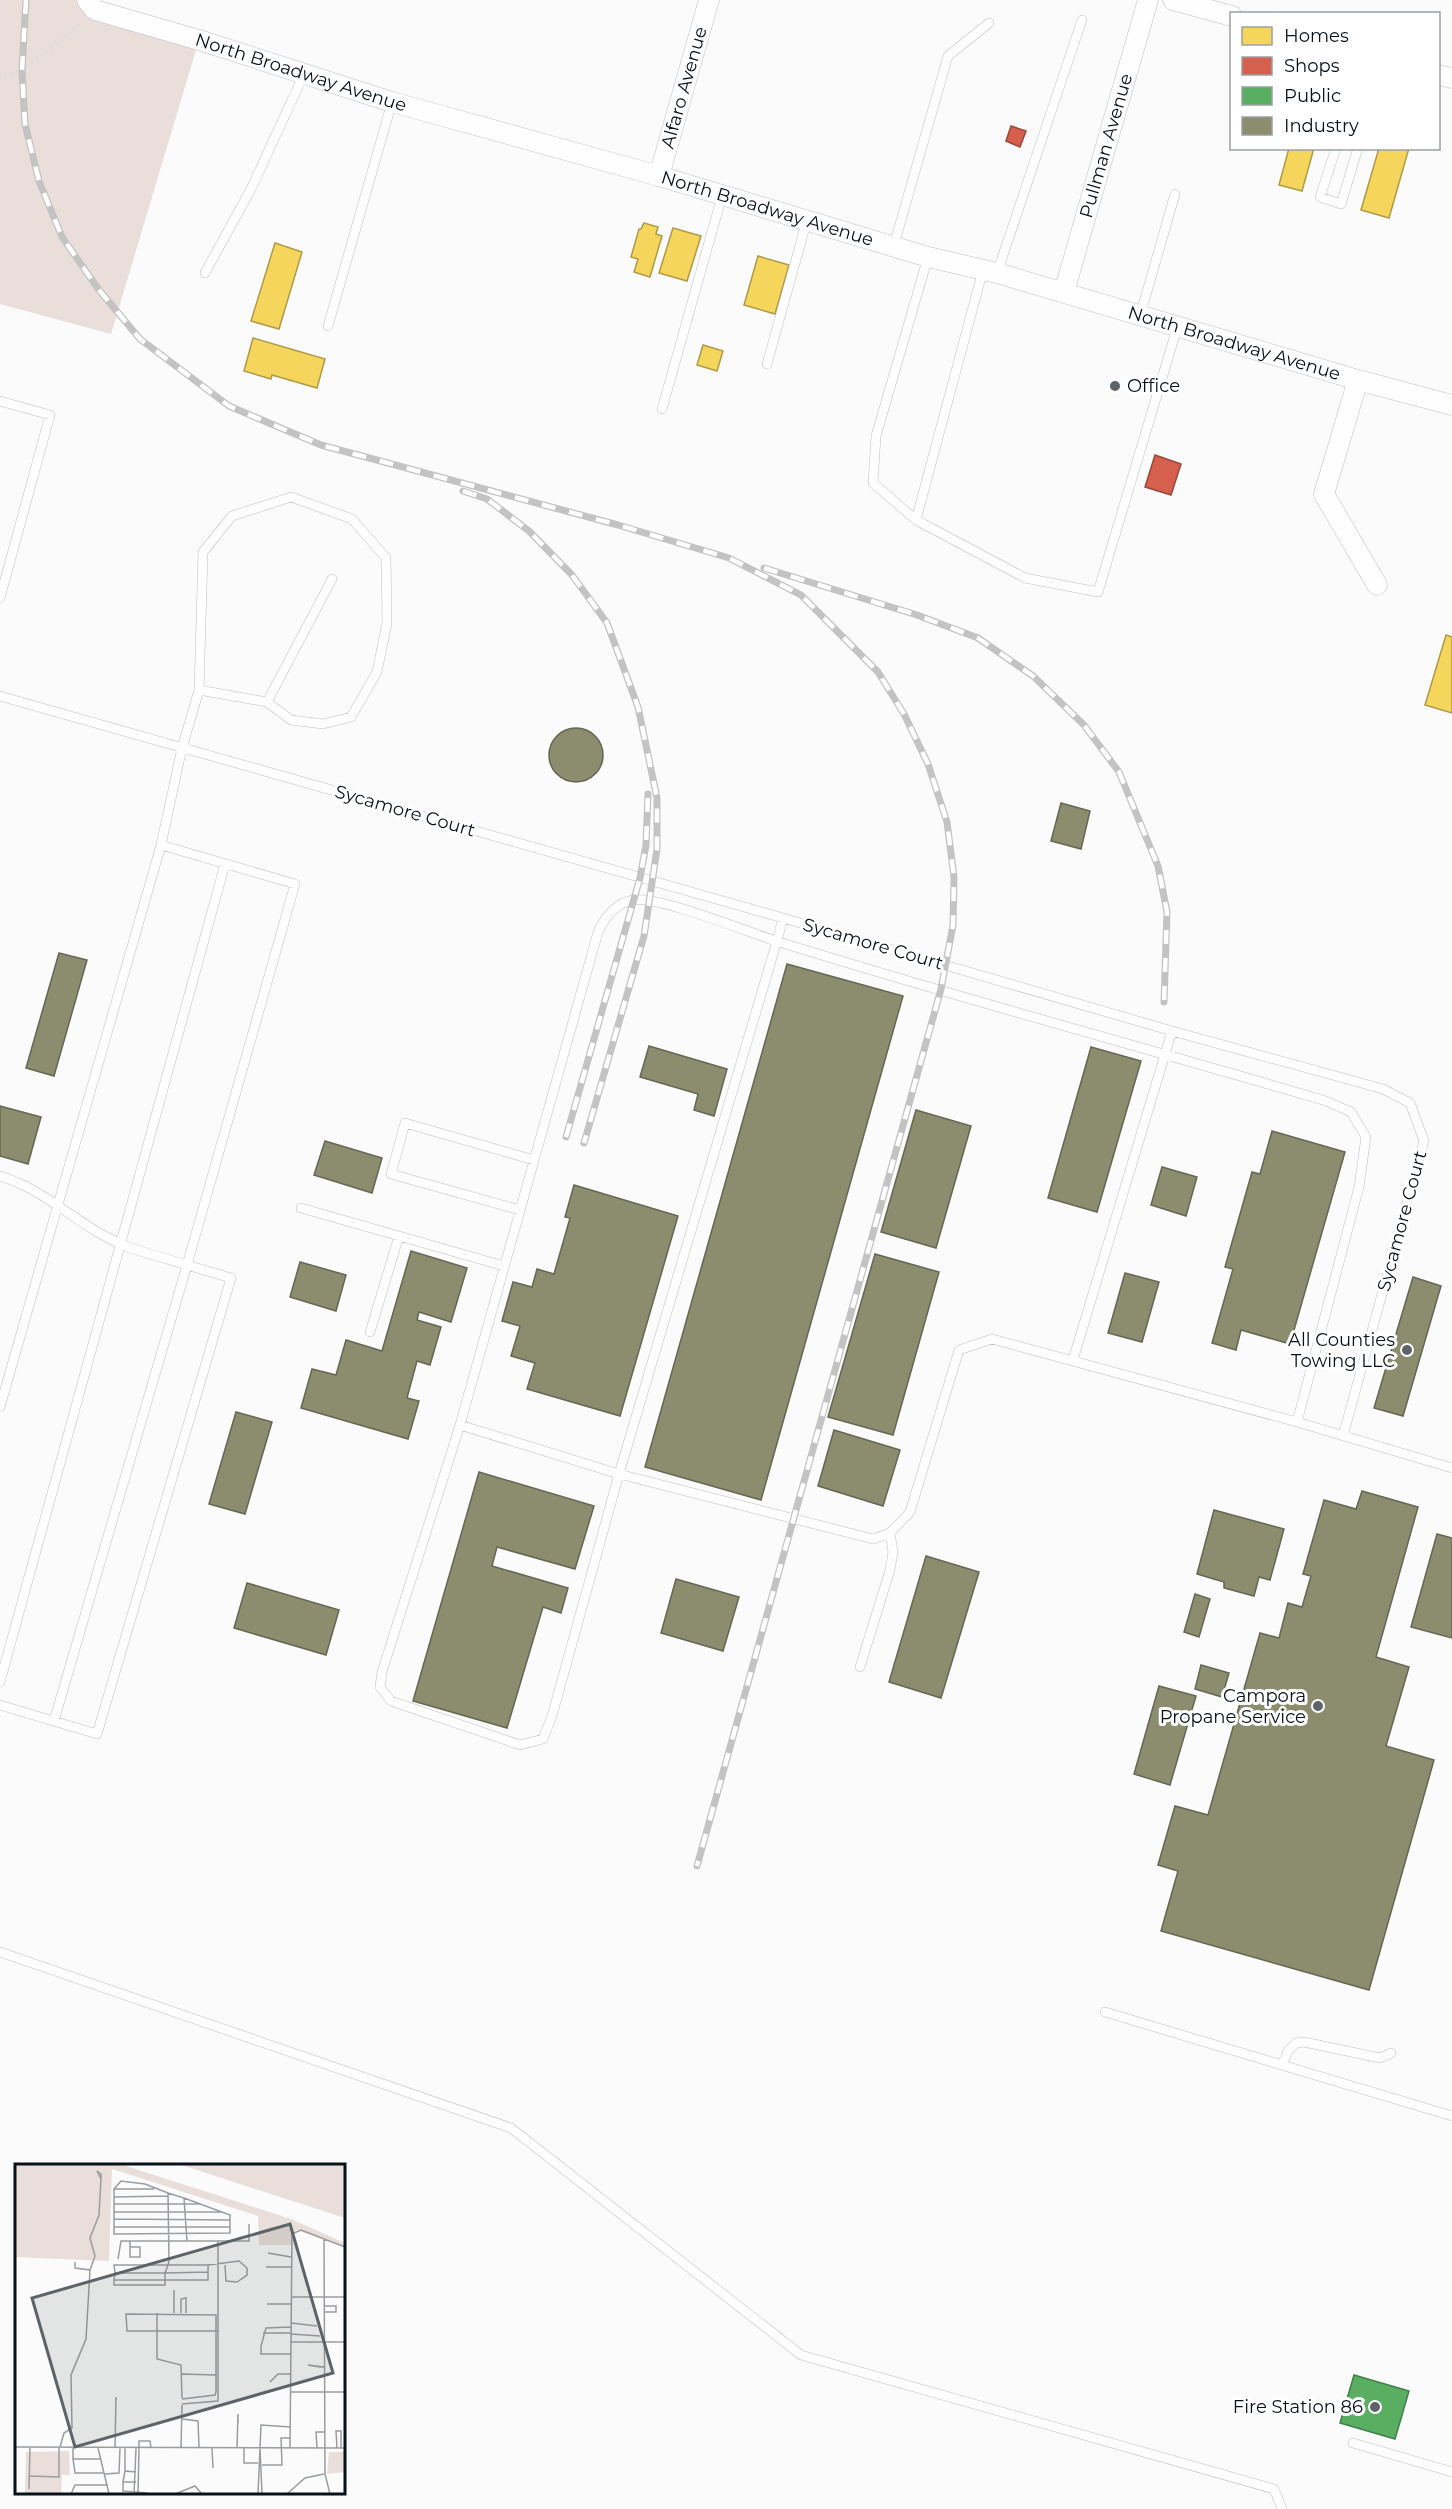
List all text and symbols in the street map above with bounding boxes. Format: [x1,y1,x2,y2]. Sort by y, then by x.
legend [1230,12,1440,150]
street label: Alfaro Avenue [656,24,712,151]
text: Homes [1284,25,1349,47]
street label: North Broadway Avenue [192,29,409,117]
text: Shops [1284,55,1340,77]
street label: Pullman Avenue [1075,71,1137,221]
text: Public [1284,85,1341,107]
text: Industry [1284,115,1359,137]
street label: North Broadway Avenue [659,166,876,251]
street label: North Broadway Avenue [1125,301,1343,385]
place label: Office [1127,375,1180,397]
marker: Office [1108,379,1122,393]
street label: Sycamore Court [332,780,478,842]
street label: Sycamore Court [800,913,946,975]
street label: Sycamore Court [1373,1148,1431,1294]
place label: All Counties Towing LLC [1288,1329,1395,1372]
marker: All Counties Towing LLC [1400,1343,1414,1357]
place label: Campora Propane Service [1160,1685,1306,1728]
marker: Campora Propane Service [1311,1699,1325,1713]
inset map [15,2164,345,2494]
place label: Fire Station 86 [1233,2396,1363,2418]
marker: Fire Station 86 [1368,2400,1382,2414]

